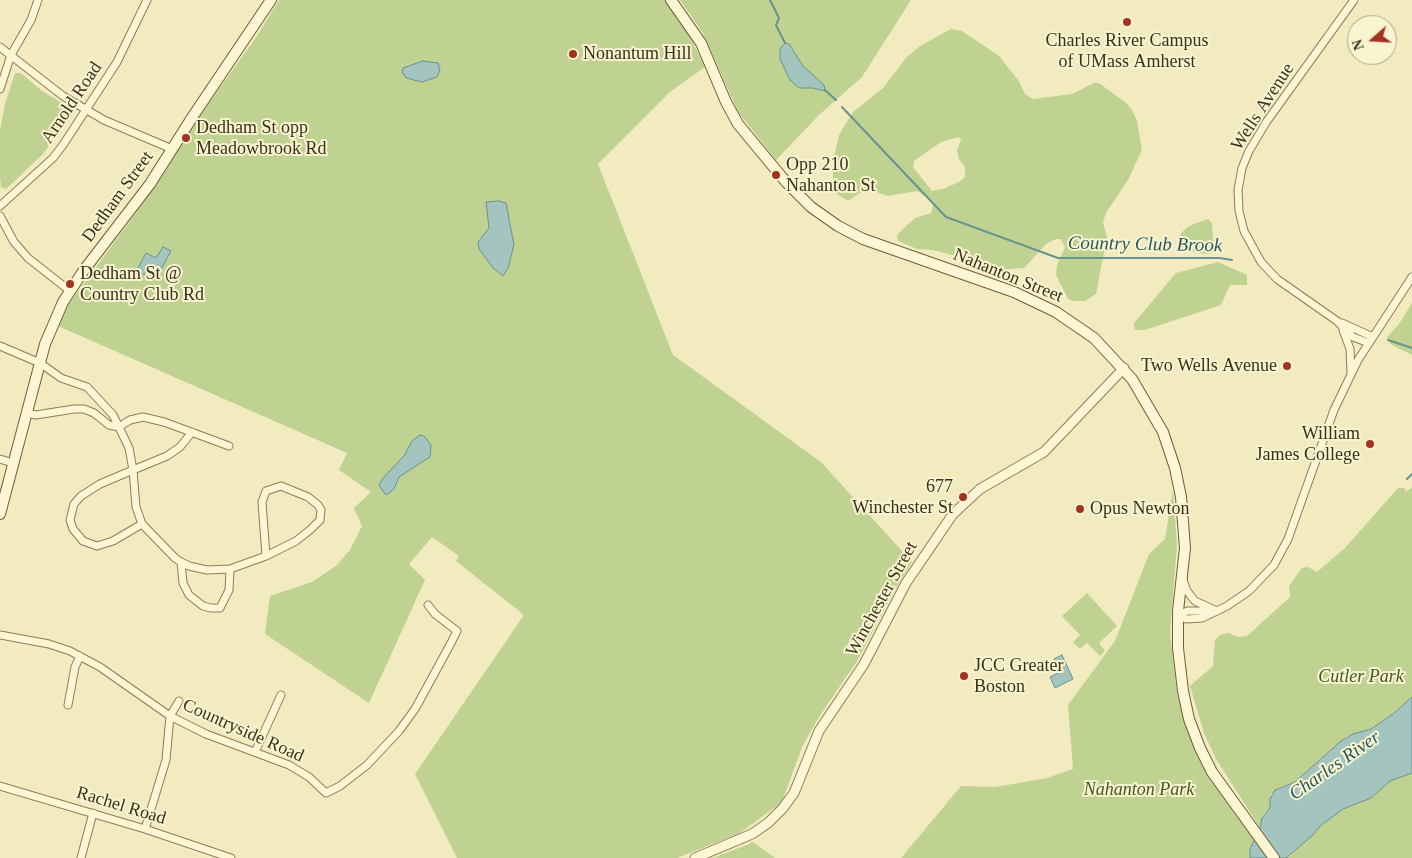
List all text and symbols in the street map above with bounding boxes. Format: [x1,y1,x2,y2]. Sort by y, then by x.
north arrow [1347,15,1397,65]
marker: Charles River Campus of UMass Amherst [1121,16,1133,28]
place label: Charles River Campus of UMass Amherst [1046,30,1208,72]
text: N [1350,37,1367,52]
place label: Nonantum Hill [583,43,691,65]
marker: Nonantum Hill [567,48,579,60]
street label: Arnold Road [37,58,107,148]
street label: Wells Avenue [1227,59,1299,155]
place label: Dedham St opp Meadowbrook Rd [196,117,326,160]
marker: Dedham St opp Meadowbrook Rd [180,132,192,144]
street label: Dedham Street [78,147,158,247]
place label: Opp 210 Nahanton St [786,154,875,196]
marker: Opp 210 Nahanton St [770,169,782,181]
water label: Country Club Brook [1068,232,1222,258]
street label: Nahanton Street [950,244,1066,308]
place label: Dedham St @ Country Club Rd [80,263,204,306]
marker: Dedham St @ Country Club Rd [64,278,76,290]
place label: Two Wells Avenue [1141,355,1277,377]
marker: Two Wells Avenue [1281,360,1293,372]
place label: William James College [1256,423,1360,466]
marker: William James College [1364,438,1376,450]
place label: 677 Winchester St [852,476,953,518]
marker: 677 Winchester St [957,491,969,503]
place label: Opus Newton [1090,498,1189,520]
marker: Opus Newton [1074,503,1086,515]
street label: Winchester Street [842,538,922,660]
place label: JCC Greater Boston [974,655,1063,698]
park label: Cutler Park [1318,666,1404,688]
marker: JCC Greater Boston [958,670,970,682]
street label: Countryside Road [179,695,307,767]
water label: Charles River [1285,726,1385,806]
park label: Nahanton Park [1084,779,1194,801]
street label: Rachel Road [74,782,168,830]

